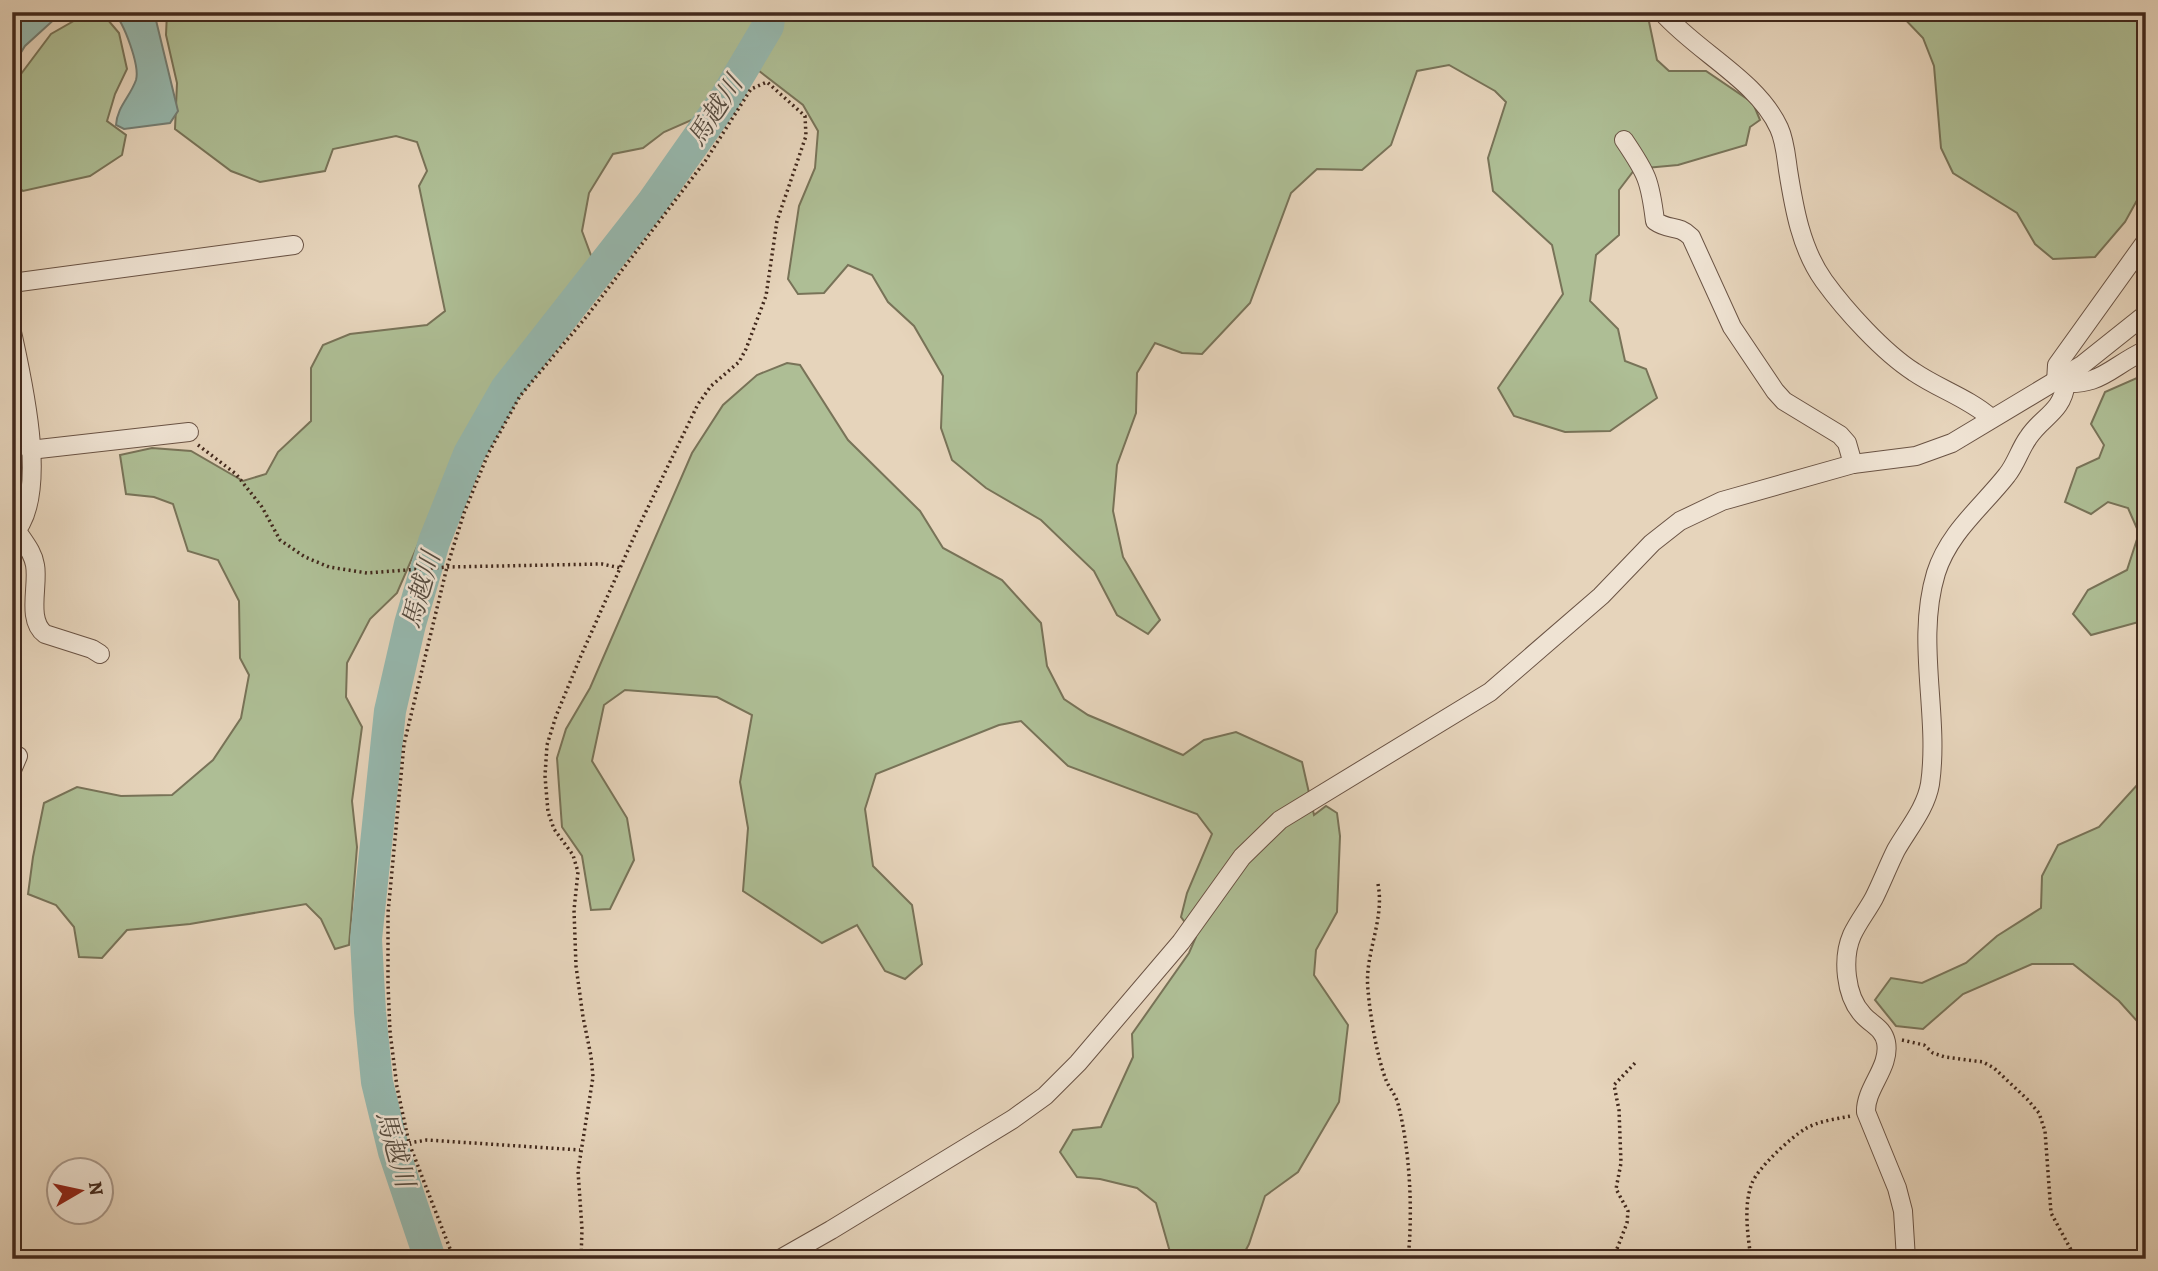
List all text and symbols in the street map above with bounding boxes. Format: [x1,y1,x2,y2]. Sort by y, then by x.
water label: 馬越川 [679,66,753,153]
water label: 馬越川 [393,545,449,632]
water label: 馬越川 [367,1107,423,1194]
north arrow [46,1156,116,1226]
text: N [82,1180,110,1198]

